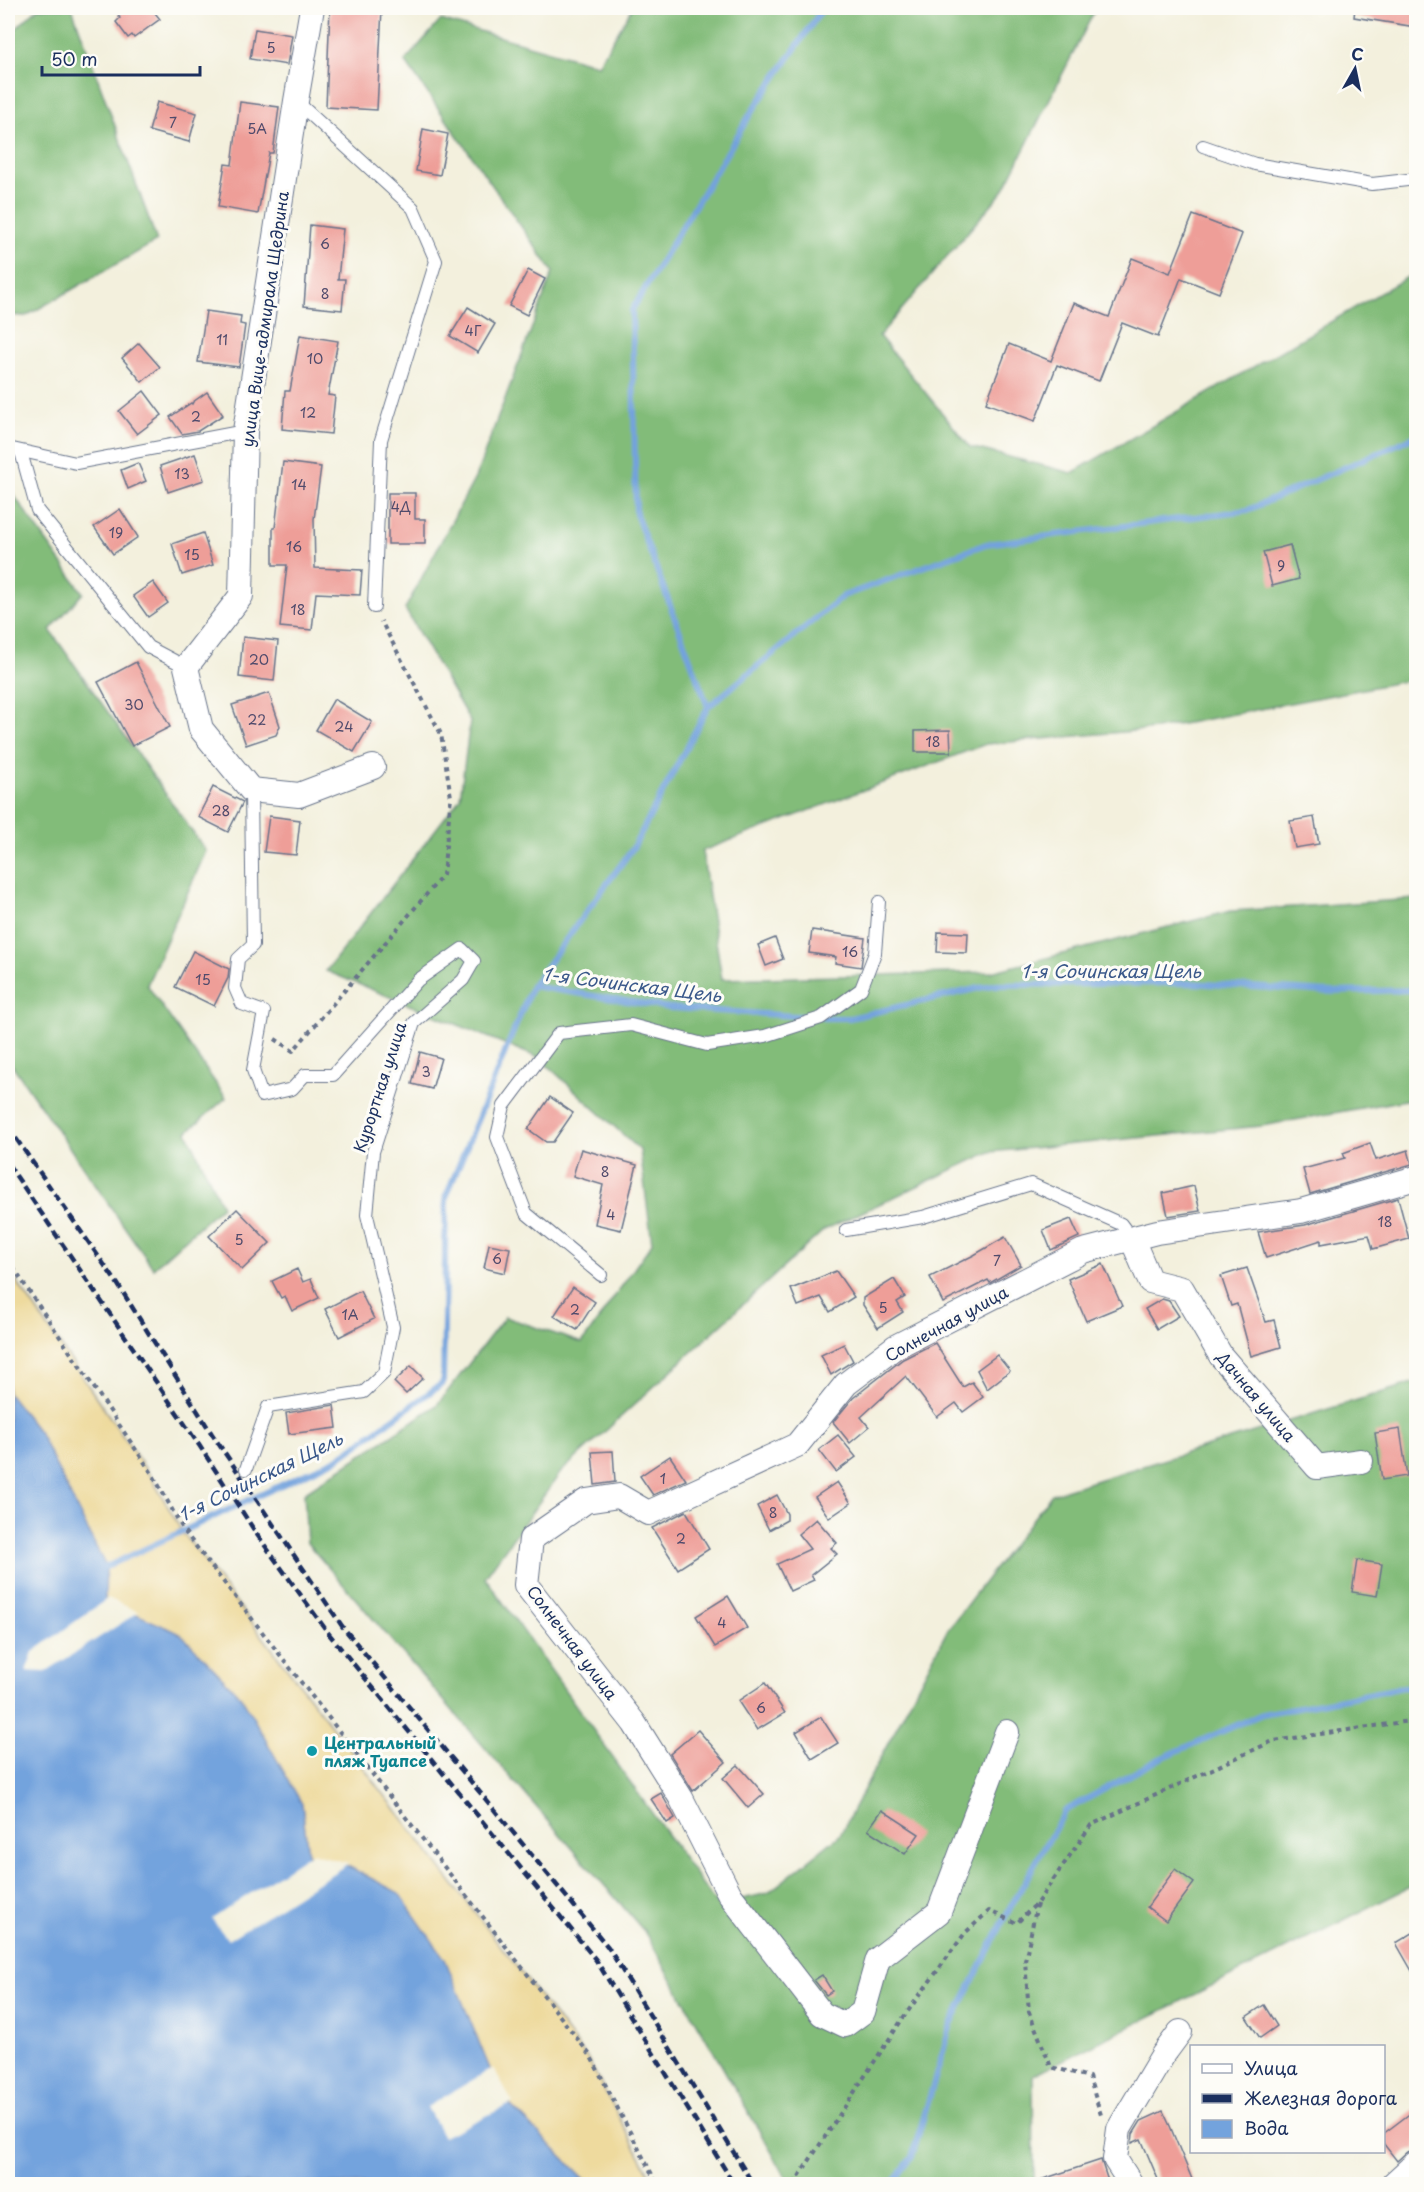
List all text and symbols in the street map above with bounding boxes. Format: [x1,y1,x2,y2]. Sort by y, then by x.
house number: 5 [266,37,276,58]
scale bar [42,39,200,77]
north arrow [1325,39,1385,99]
text: С [1350,40,1365,66]
text: 50 m [51,45,98,72]
house number: 7 [169,112,177,133]
house number: 5А [247,118,267,139]
street label: улица Вице-адмирала Щедрина [234,189,294,449]
house number: 6 [320,233,330,254]
house number: 8 [321,283,329,304]
house number: 4Г [465,320,482,341]
house number: 11 [216,329,228,350]
house number: 10 [307,348,323,369]
house number: 12 [300,402,316,423]
house number: 2 [191,406,201,427]
house number: 13 [174,463,190,484]
house number: 14 [291,474,307,495]
house number: 4Д [391,496,411,517]
house number: 19 [109,522,123,543]
house number: 16 [286,536,302,557]
house number: 15 [184,544,200,565]
house number: 9 [1277,555,1285,576]
house number: 18 [290,599,306,620]
house number: 20 [249,649,269,670]
house number: 30 [124,694,144,715]
house number: 22 [248,709,266,730]
house number: 24 [335,716,353,737]
house number: 18 [925,731,941,752]
house number: 28 [212,800,230,821]
house number: 16 [842,941,858,962]
water label: 1-я Сочинская Щель [1021,957,1202,984]
water label: 1-я Сочинская Щель [541,960,724,1008]
house number: 15 [195,969,211,990]
street label: Курортная улица [347,1019,411,1155]
house number: 3 [421,1061,431,1082]
house number: 8 [601,1161,609,1182]
house number: 4 [606,1204,616,1225]
house number: 18 [1377,1211,1393,1232]
house number: 5 [234,1229,244,1250]
house number: 6 [492,1248,502,1269]
house number: 7 [993,1250,1001,1271]
street label: Солнечная улица [880,1279,1012,1367]
house number: 5 [878,1297,888,1318]
house number: 2 [570,1299,580,1320]
house number: 1А [341,1304,359,1325]
street label: Дачная улица [1211,1345,1302,1446]
water label: 1-я Сочинская Щель [173,1424,348,1528]
house number: 1 [660,1468,666,1489]
house number: 8 [769,1502,777,1523]
house number: 2 [676,1528,686,1549]
street label: Солнечная улица [522,1580,624,1704]
house number: 4 [717,1612,727,1633]
house number: 6 [756,1697,766,1718]
place label: Центральный пляж Туапсе [324,1730,437,1772]
marker: Центральный пляж Туапсе [305,1744,319,1758]
legend [1190,2045,1385,2153]
text: Улица [1244,2054,1298,2081]
text: Железная дорога [1244,2084,1398,2111]
text: Вода [1244,2114,1289,2141]

